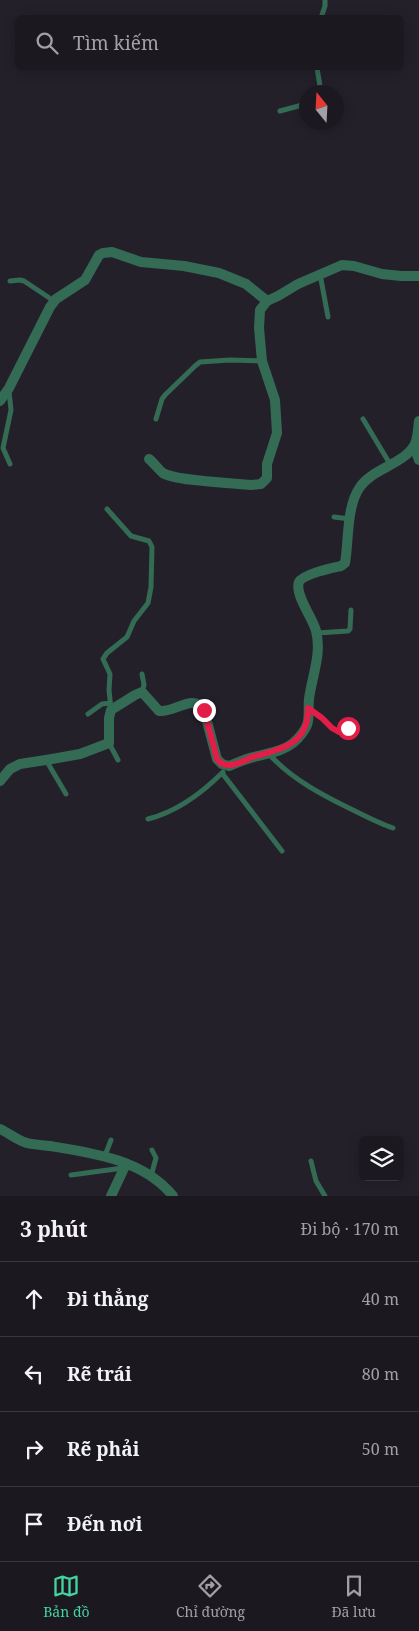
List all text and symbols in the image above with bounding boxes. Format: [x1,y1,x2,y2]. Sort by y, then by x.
search box [15,15,404,70]
icon: search [33,29,61,57]
text: Tìm kiếm [73,30,159,56]
north arrow [299,85,344,130]
route end [193,699,216,722]
route start [337,717,360,740]
map controls [359,1136,404,1181]
button: layers [359,1136,404,1181]
text: 3 phút [20,1215,87,1243]
text: Đi bộ · 170 m [301,1218,399,1240]
icon: ahead [20,1285,48,1313]
text: Đi thẳng [67,1286,148,1312]
text: 40 m [362,1288,399,1310]
icon: left [20,1360,48,1388]
text: Rẽ trái [67,1361,132,1387]
text: 80 m [362,1363,399,1385]
icon: right [20,1435,48,1463]
text: Rẽ phải [67,1436,139,1462]
text: 50 m [362,1438,399,1460]
icon: arrive [20,1510,48,1538]
text: Đến nơi [67,1511,143,1537]
tab: Bản đồ [43,1572,90,1621]
tab: Chỉ đường [176,1572,245,1621]
tab: Đã lưu [331,1572,376,1621]

